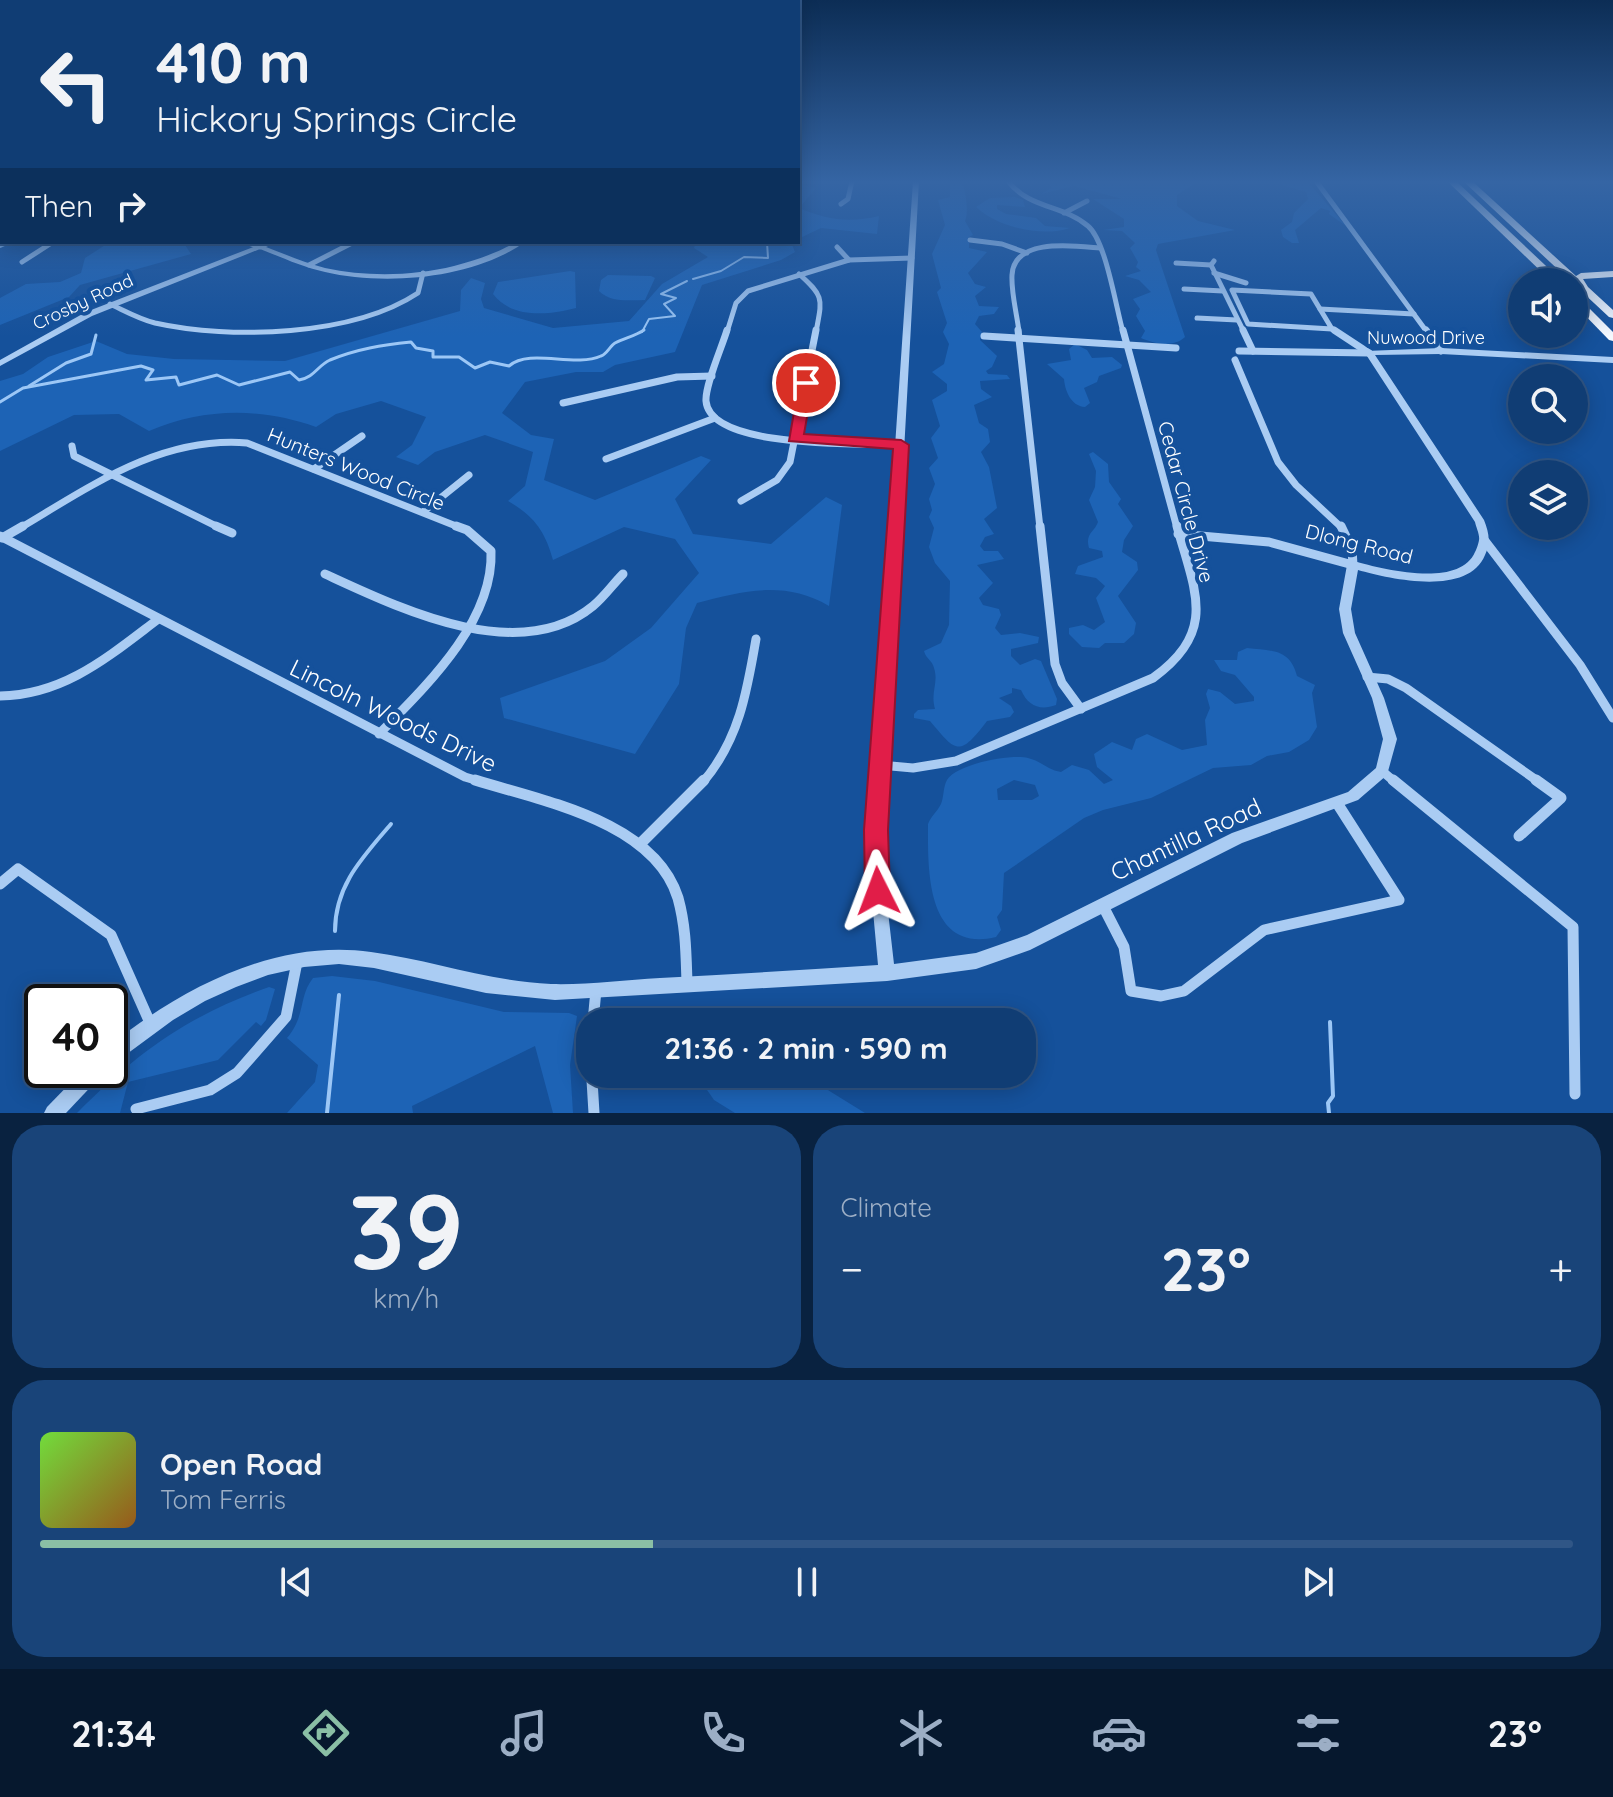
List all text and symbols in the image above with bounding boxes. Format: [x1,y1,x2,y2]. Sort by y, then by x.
text: 410 m [156,27,311,97]
icon: left [24,32,128,136]
text: Hickory Springs Circle [156,96,517,141]
icon: right [109,184,153,228]
text: Then [24,187,93,225]
street label: Crosby Road [29,268,137,335]
map controls [1508,268,1588,540]
button: sound [1508,268,1588,348]
street label: Nuwood Drive [1367,326,1485,349]
pin [772,349,840,417]
icon: arrive [784,361,828,405]
button: search [1508,364,1588,444]
street label: Cedar Circle Drive [1153,418,1220,585]
street label: Hunters Wood Circle [264,421,449,516]
button: layers [1508,460,1588,540]
street label: Dlong Road [1303,518,1416,569]
street label: Lincoln Woods Drive [285,652,502,778]
street label: Chantilla Road [1106,791,1266,887]
position arrow [836,849,920,933]
speed limit sign: 40 [24,984,128,1088]
text: 21:36 · 2 min · 590 m [664,1029,948,1067]
text: 39 [349,1165,464,1295]
text: Climate [841,1191,932,1224]
text: 23° [1161,1231,1251,1306]
text: − [841,1241,863,1296]
text: + [1548,1241,1573,1296]
text: km/h [373,1282,439,1315]
text: Open Road [160,1445,322,1483]
text: Tom Ferris [160,1483,286,1516]
icon: previous [274,1560,318,1604]
icon: pause [785,1560,829,1604]
icon: next [1296,1560,1340,1604]
icon: directions [298,1705,354,1761]
icon: music [496,1705,552,1761]
icon: phone [695,1705,751,1761]
icon: climate [893,1705,949,1761]
icon: car [1091,1705,1147,1761]
icon: filters [1290,1705,1346,1761]
text: 21:34 [71,1711,156,1756]
text: 23° [1488,1711,1542,1756]

